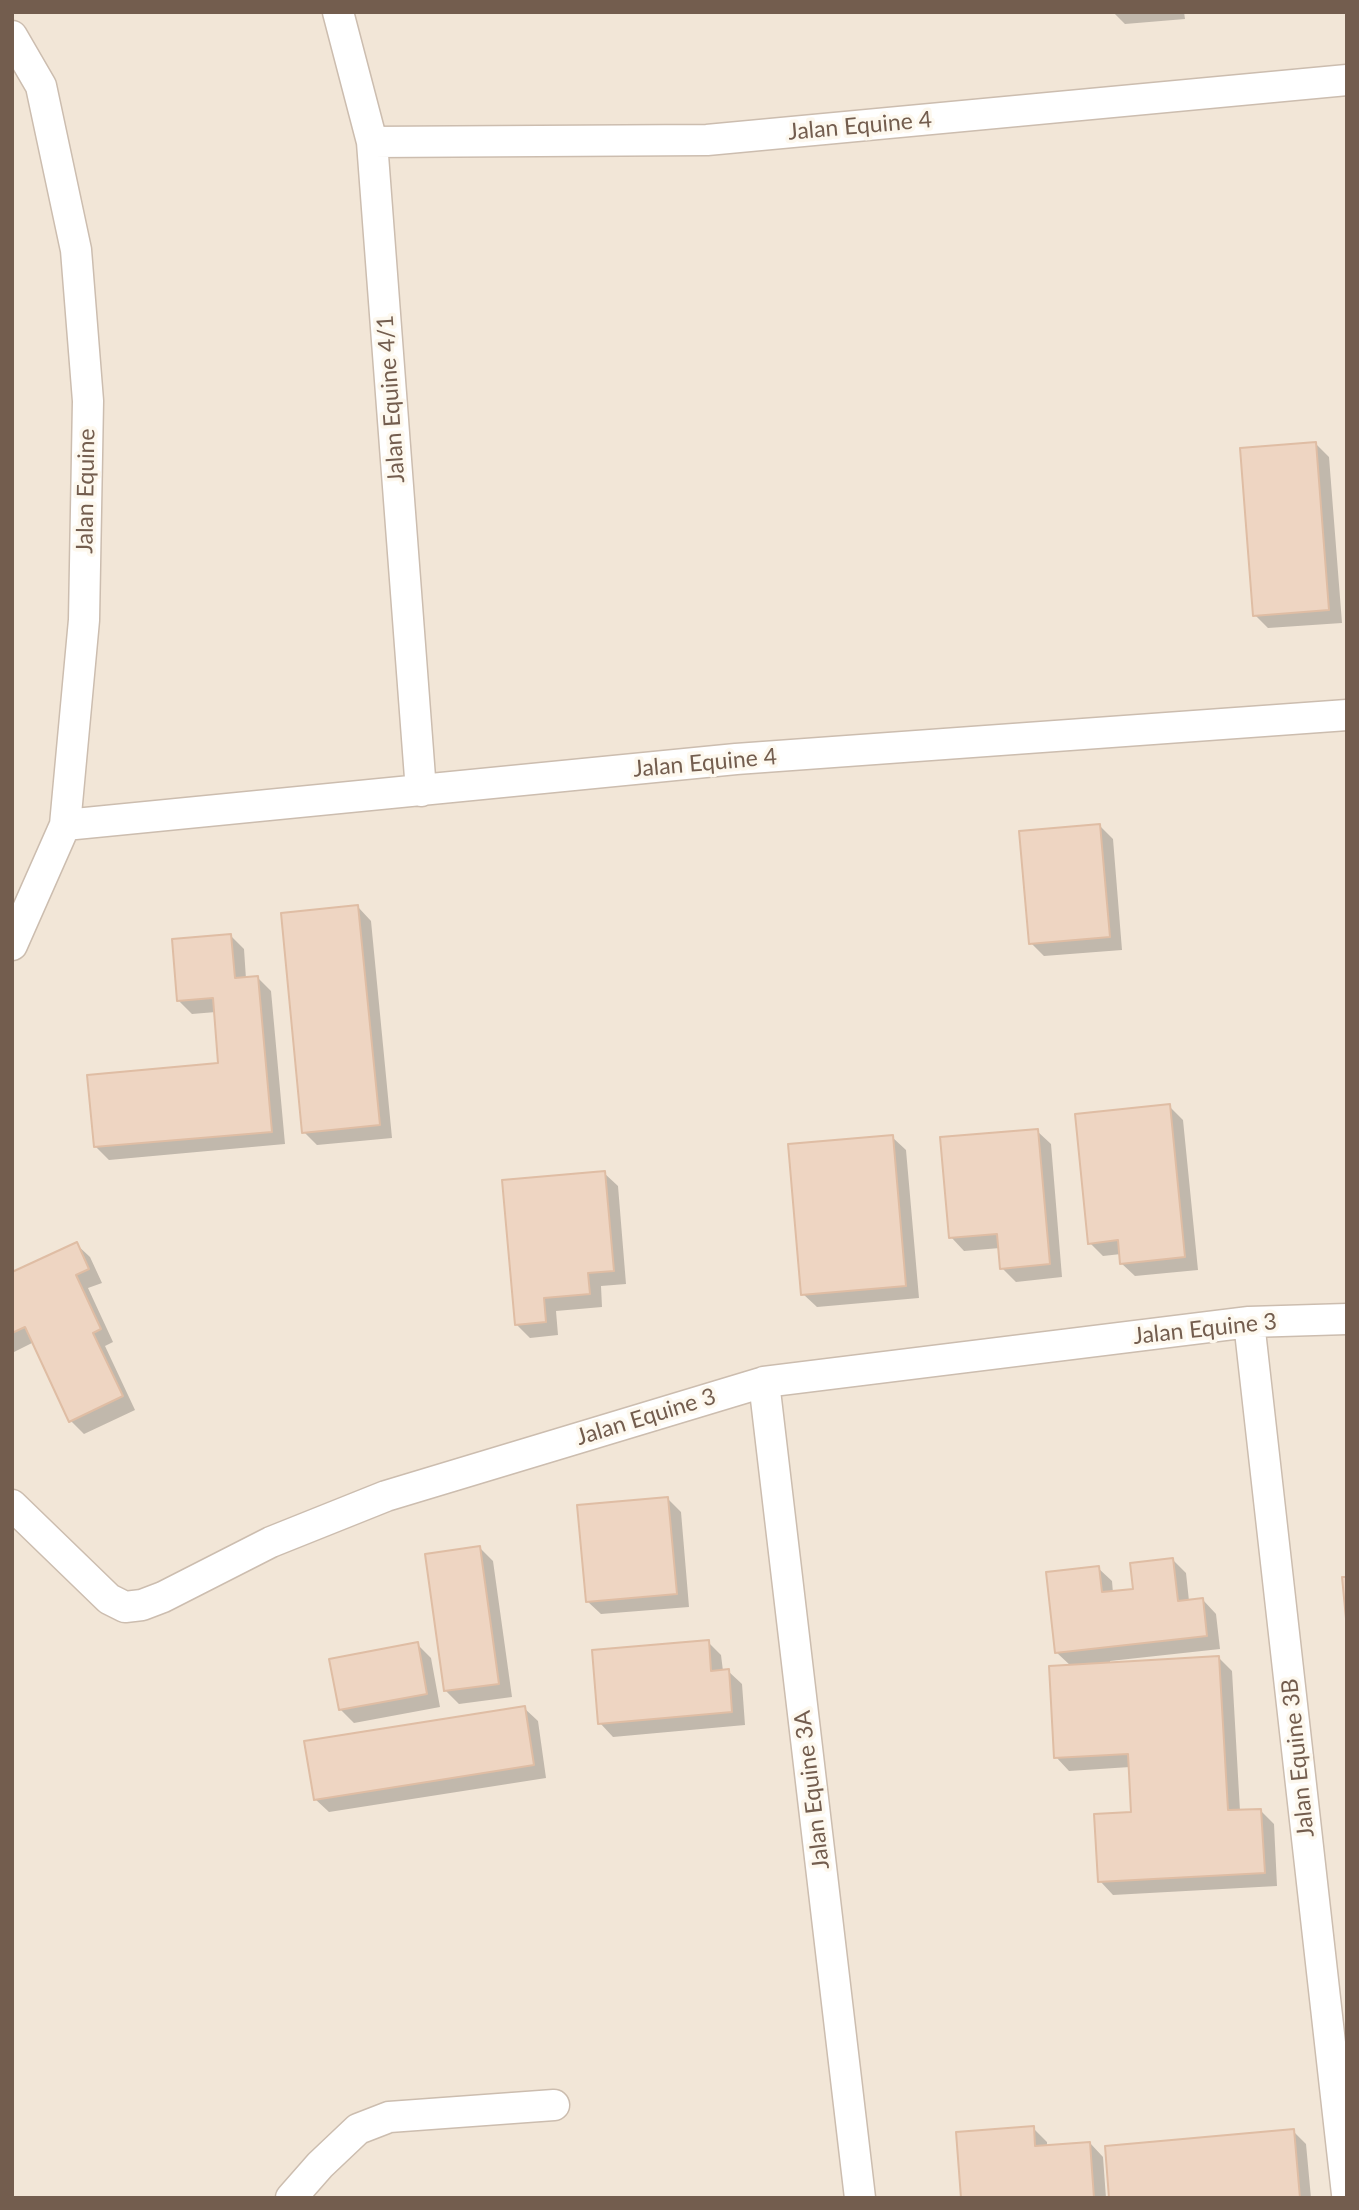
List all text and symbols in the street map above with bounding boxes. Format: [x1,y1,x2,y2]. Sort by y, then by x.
street label: Jalan Equine 4 [787,106,933,146]
street label: Jalan Equine 4/1 [371,314,411,484]
street label: Jalan Equine [71,428,101,554]
street label: Jalan Equine 4 [632,743,778,783]
street label: Jalan Equine 3 [1132,1308,1278,1350]
street label: Jalan Equine 3 [573,1383,719,1451]
street label: Jalan Equine 3B [1276,1677,1320,1839]
street label: Jalan Equine 3A [789,1709,835,1871]

